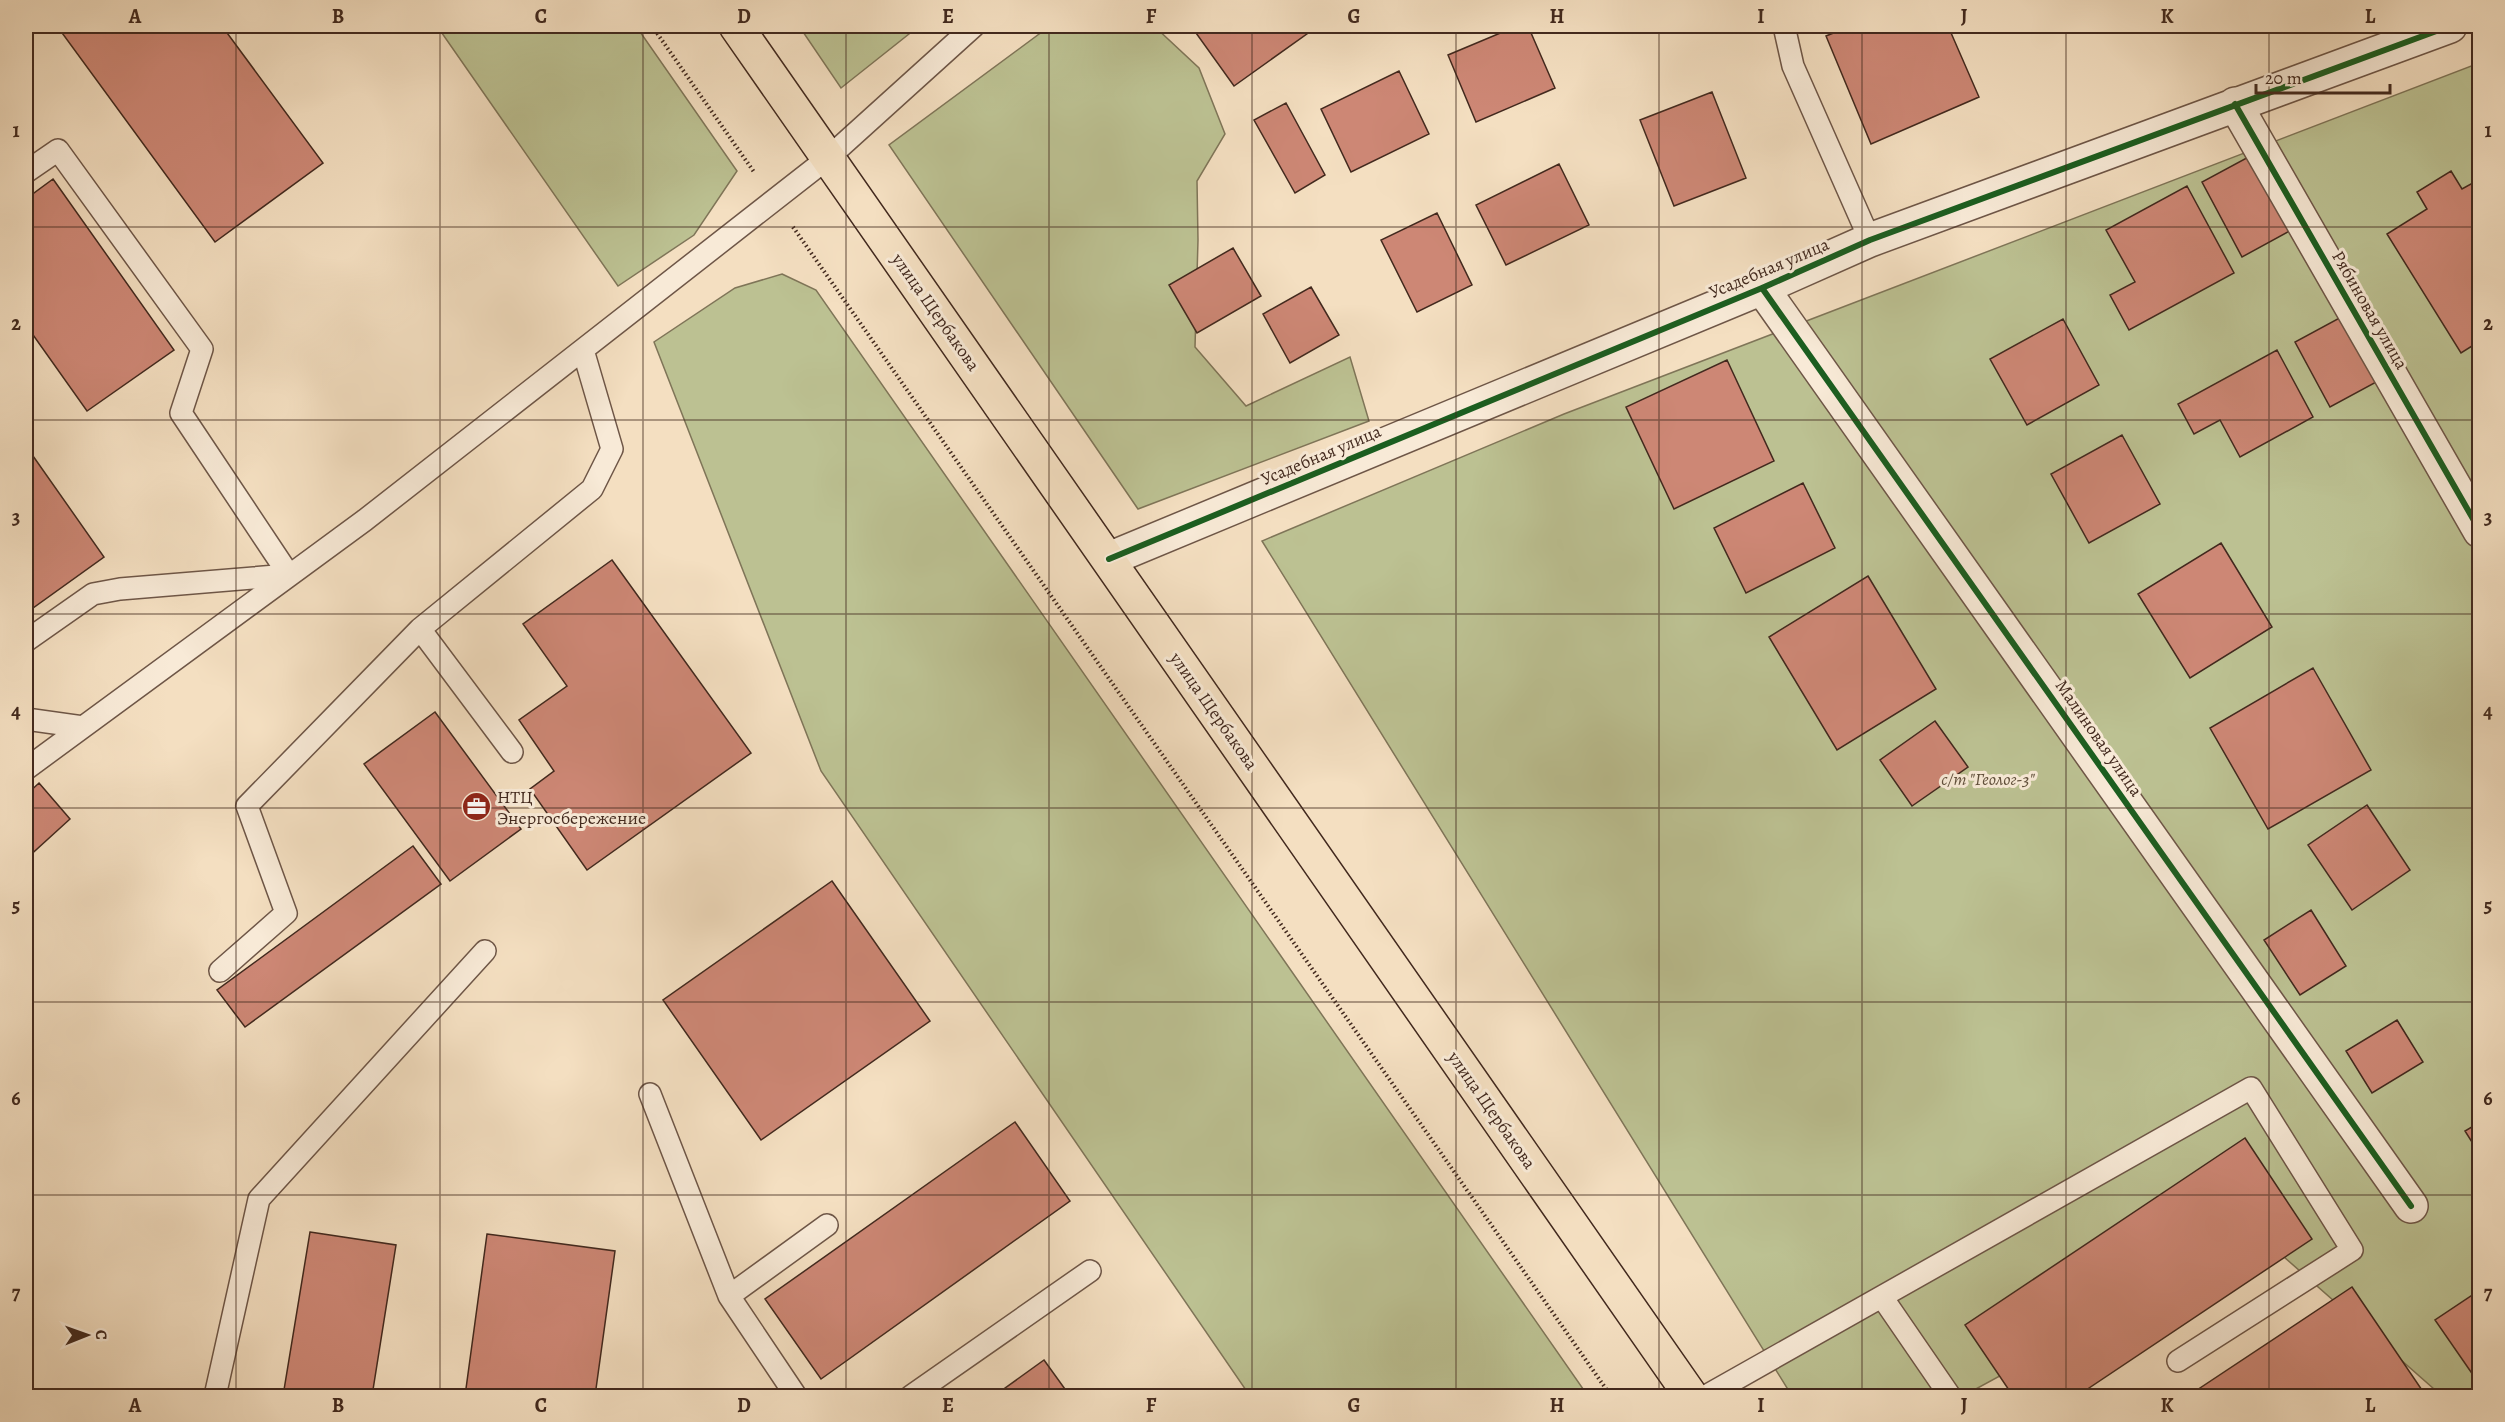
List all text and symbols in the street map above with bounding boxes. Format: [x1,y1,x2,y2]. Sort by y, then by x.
text: A [128,3,142,30]
text: B [332,3,344,30]
text: C [535,3,547,30]
text: D [737,3,751,30]
text: E [942,3,954,30]
text: F [1146,3,1157,30]
text: G [1347,3,1361,30]
text: H [1550,3,1565,30]
text: I [1757,3,1765,30]
text: J [1961,3,1968,30]
text: K [2160,3,2174,30]
text: L [2365,3,2376,30]
scale bar [2256,57,2390,95]
text: 20 m [2265,66,2302,90]
text: 1 [12,117,20,144]
text: 1 [2484,117,2492,144]
street label: Усадебная улица [1705,232,1833,304]
street label: Рябиновая улица [2326,246,2414,374]
street label: улица Щербакова [886,248,986,376]
text: 2 [11,310,21,337]
text: 2 [2483,310,2493,337]
street label: Усадебная улица [1257,419,1385,491]
text: 3 [12,504,20,531]
text: 3 [2484,504,2492,531]
street label: улица Щербакова [1164,647,1264,775]
street label: Малиновая улица [2050,675,2149,802]
text: 4 [11,698,21,725]
text: 4 [2483,698,2493,725]
park label: с/т "Геолог-3" [1941,767,2035,791]
place label: НТЦ Энергосбережение [497,785,646,830]
office icon: НТЦ Энергосбережение [460,791,492,823]
text: 5 [12,892,20,919]
text: 5 [2484,892,2492,919]
street label: улица Щербакова [1442,1046,1542,1174]
text: 6 [11,1085,21,1112]
text: 6 [2483,1085,2493,1112]
text: 7 [12,1279,21,1306]
text: 7 [2484,1279,2493,1306]
north arrow [57,1305,117,1365]
text: С [90,1330,112,1340]
text: A [128,1392,142,1419]
text: B [332,1392,344,1419]
text: C [535,1392,547,1419]
text: D [737,1392,751,1419]
text: E [942,1392,954,1419]
text: F [1146,1392,1157,1419]
text: G [1347,1392,1361,1419]
text: H [1550,1392,1565,1419]
text: I [1757,1392,1765,1419]
text: J [1961,1392,1968,1419]
text: K [2160,1392,2174,1419]
text: L [2365,1392,2376,1419]

